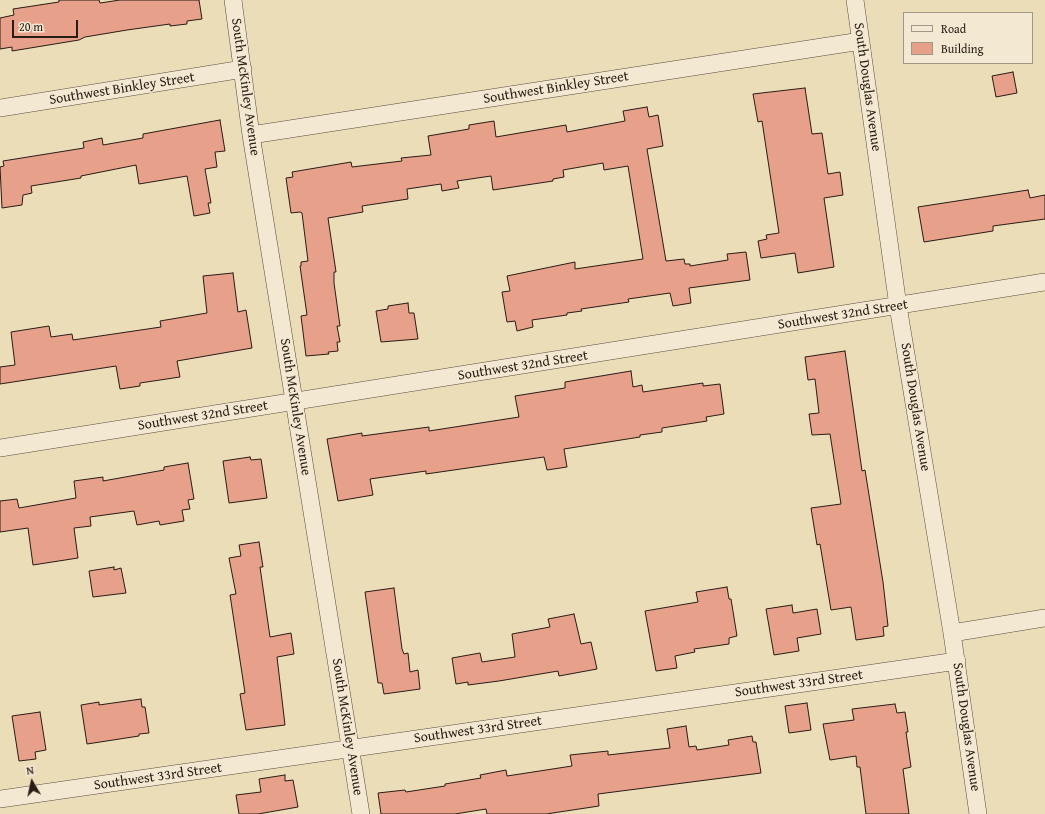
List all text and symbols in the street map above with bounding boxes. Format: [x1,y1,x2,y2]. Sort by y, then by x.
scale bar [14,12,80,38]
legend [903,12,1033,64]
street label: South McKinley Avenue [227,17,263,157]
text: 20 m [19,18,43,35]
text: Road [941,20,966,37]
street label: South Douglas Avenue [850,22,884,152]
text: Building [941,40,984,57]
street label: Southwest Binkley Street [482,68,630,108]
street label: Southwest Binkley Street [48,69,196,109]
street label: Southwest 32nd Street [777,296,909,334]
street label: South McKinley Avenue [276,337,314,477]
street label: South Douglas Avenue [897,342,933,472]
street label: Southwest 32nd Street [457,347,589,385]
street label: Southwest 32nd Street [137,397,269,435]
street label: South McKinley Avenue [328,657,366,797]
street label: South Douglas Avenue [949,662,983,792]
street label: Southwest 33rd Street [734,667,864,701]
street label: Southwest 33rd Street [413,713,543,747]
street label: Southwest 33rd Street [93,760,223,794]
north arrow [12,762,52,802]
text: N [25,762,35,779]

